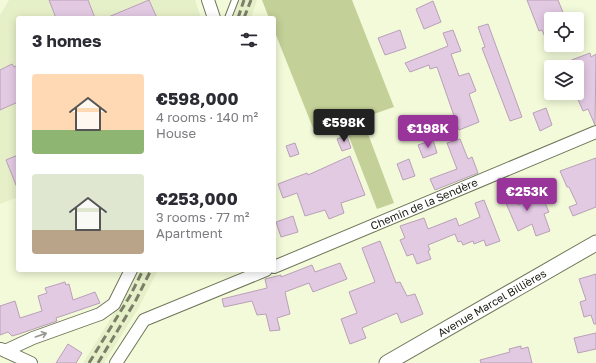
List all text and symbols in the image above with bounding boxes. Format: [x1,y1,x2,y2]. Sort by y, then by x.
map controls [544,12,584,100]
button: locate [544,12,584,52]
icon: filters [238,29,260,51]
text: 3 homes [32,30,102,51]
button: layers [544,60,584,100]
text: €598,000 [156,88,239,109]
icon: home [64,90,112,138]
text: 4 rooms · 140 m² [156,109,258,125]
pin: €598K [316,109,372,143]
text: €598K [322,114,366,130]
pin: €198K [400,115,456,149]
text: €198K [407,120,449,136]
text: House [156,125,196,141]
street label: Chemin de la Sendère [368,175,479,232]
pin: €253K [499,178,555,212]
text: €253K [506,183,548,199]
text: €253,000 [156,188,238,209]
icon: home [64,190,112,238]
text: 3 rooms · 77 m² [156,209,249,225]
text: Apartment [156,225,223,241]
street label: Avenue Marcel Billières [435,266,548,339]
one-way arrow [34,331,47,338]

